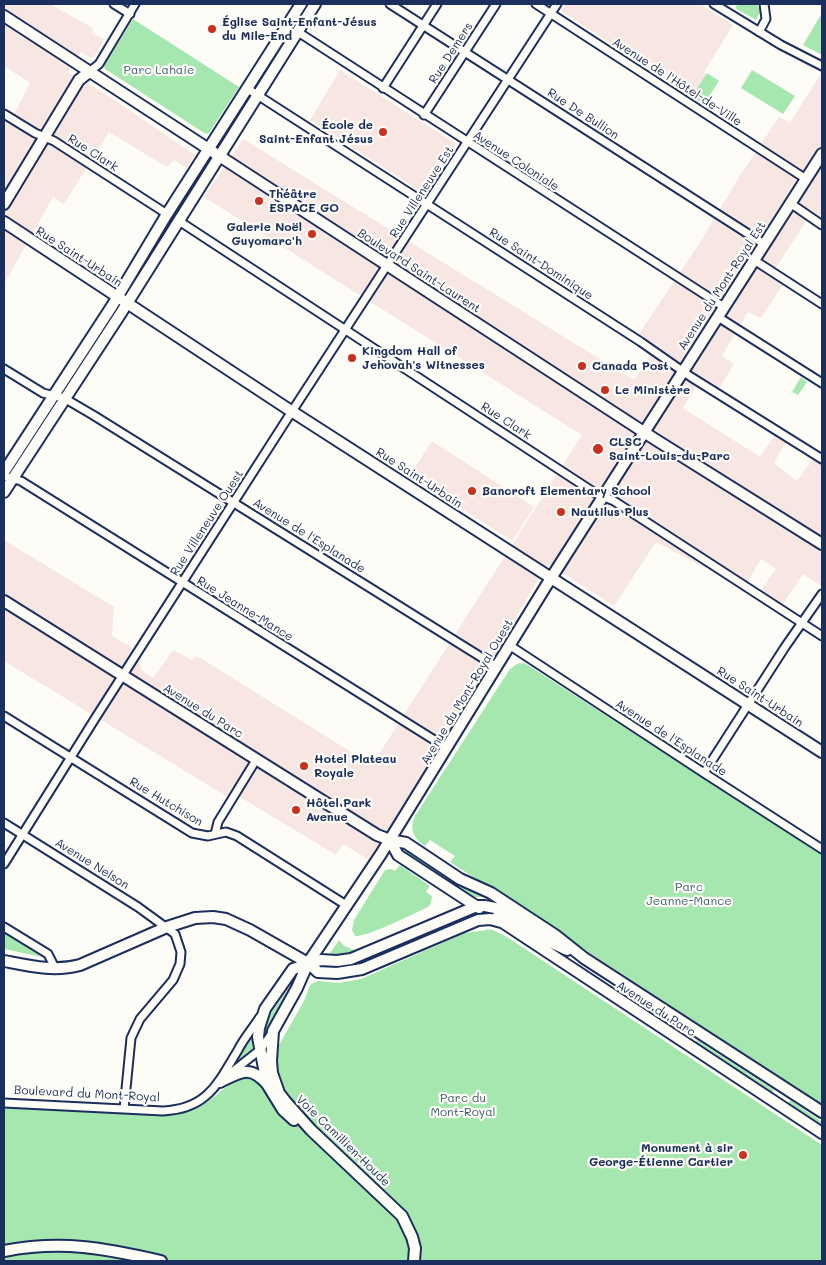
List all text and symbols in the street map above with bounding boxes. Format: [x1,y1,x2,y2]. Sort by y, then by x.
place label: Église Saint-Enfant-Jésus du Mile-End [222,15,376,43]
street label: Rue Demers [426,20,476,86]
marker: Église Saint-Enfant-Jésus du Mile-End [206,23,218,35]
street label: Avenue de l'Hôtel-de-Ville [610,35,744,129]
park label: Parc Lahaie [124,63,194,77]
street label: Rue De Bullion [544,85,622,143]
place label: École de Saint-Enfant Jésus [259,118,373,146]
marker: École de Saint-Enfant Jésus [377,126,389,138]
street label: Avenue Coloniale [470,128,562,194]
street label: Rue Clark [65,131,121,175]
street label: Rue Villeneuve Est [387,143,457,241]
place label: Théâtre ESPACE GO [269,187,339,215]
marker: Théâtre ESPACE GO [253,195,265,207]
street label: Avenue du Mont-Royal Est [675,219,769,353]
place label: Galerie Noël Guyomarc'h [226,220,302,248]
street label: Rue Saint-Urbain [33,224,125,290]
street label: Rue Saint-Dominique [486,225,596,303]
street label: Boulevard Saint-Laurent [355,226,483,316]
marker: Galerie Noël Guyomarc'h [306,228,318,240]
place label: Kingdom Hall of Jehovah's Witnesses [362,344,485,372]
marker: Kingdom Hall of Jehovah's Witnesses [346,352,358,364]
place label: Canada Post [592,359,669,373]
marker: Canada Post [576,360,588,372]
place label: Le Ministère [615,383,690,397]
marker: Le Ministère [599,384,611,396]
street label: Rue Clark [478,399,534,443]
place label: CLSC Saint-Louis-du-Parc [609,435,730,463]
marker: CLSC Saint-Louis-du-Parc [591,442,605,456]
street label: Rue Saint-Urbain [373,445,465,511]
street label: Rue Villeneuve Ouest [167,467,247,579]
place label: Bancroft Elementary School [482,484,651,498]
marker: Bancroft Elementary School [466,485,478,497]
street label: Avenue de l'Esplanade [250,496,368,576]
place label: Nautilus Plus [571,505,649,519]
marker: Nautilus Plus [555,506,567,518]
street label: Rue Jeanne-Mance [194,573,296,645]
street label: Avenue du Mont-Royal Ouest [418,617,516,767]
street label: Rue Saint-Urbain [714,664,806,730]
street label: Avenue du Parc [160,681,246,741]
street label: Avenue de l'Esplanade [613,697,729,779]
place label: Hotel Plateau Royale [314,752,397,780]
marker: Hotel Plateau Royale [298,760,310,772]
street label: Rue Hutchison [127,774,205,830]
place label: Hôtel Park Avenue [306,796,371,824]
marker: Hôtel Park Avenue [290,804,302,816]
street label: Avenue Nelson [52,836,132,892]
park label: Parc Jeanne-Mance [646,880,732,908]
street label: Avenue du Parc [614,978,698,1040]
street label: Boulevard du Mont-Royal [14,1083,160,1105]
park label: Parc du Mont-Royal [430,1091,496,1119]
street label: Voie Camillien-Houde [293,1092,393,1190]
place label: Monument à sir George-Étienne Cartier [589,1141,733,1169]
marker: Monument à sir George-Étienne Cartier [737,1149,749,1161]

